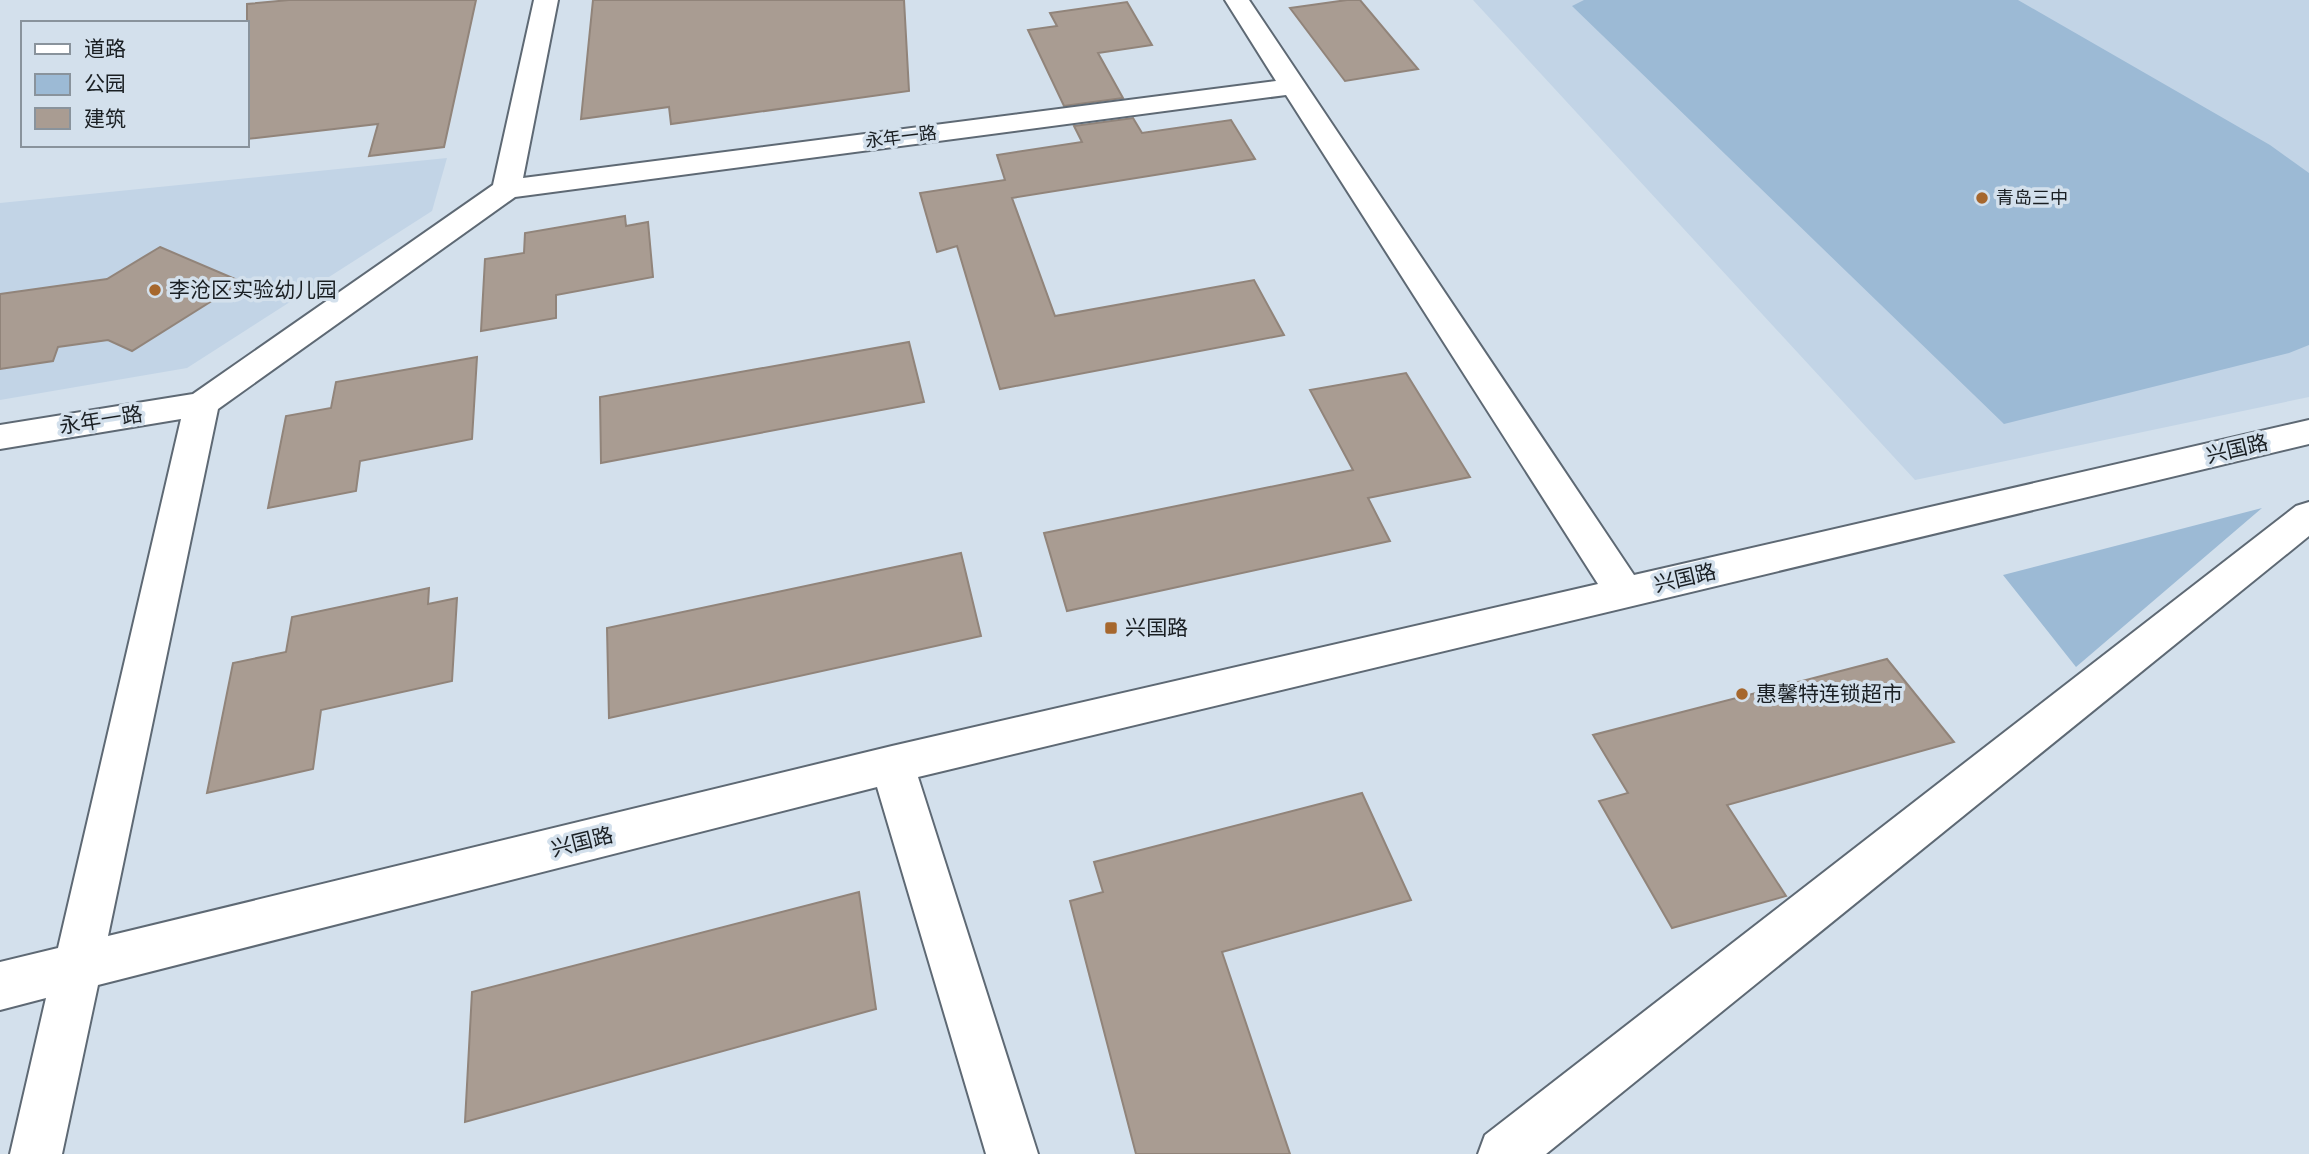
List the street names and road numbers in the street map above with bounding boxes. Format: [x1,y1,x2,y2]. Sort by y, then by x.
street label: 永年一路 [864,122,938,152]
street label: 永年一路 [57,401,145,439]
street label: 兴国路 [2203,429,2271,469]
street label: 兴国路 [1651,558,1719,598]
street label: 兴国路 [548,822,616,862]

